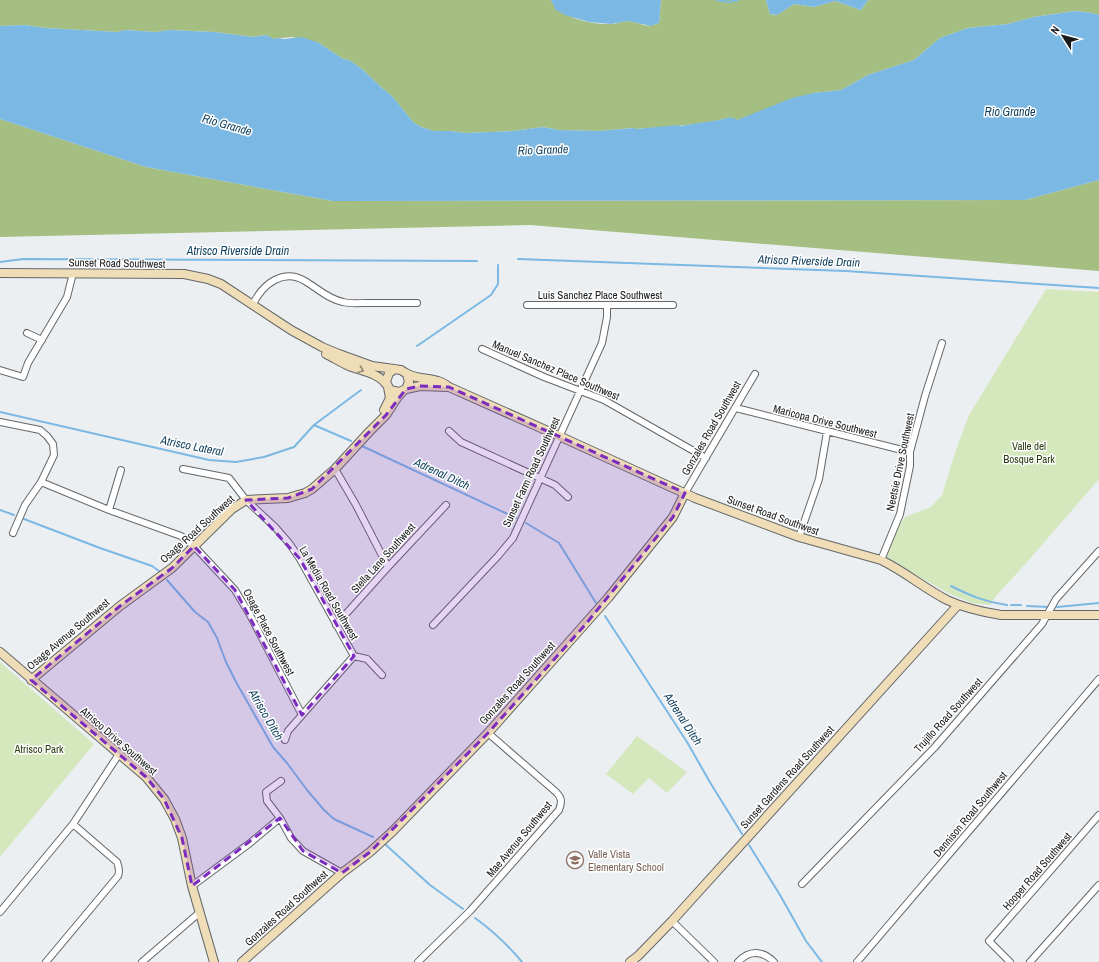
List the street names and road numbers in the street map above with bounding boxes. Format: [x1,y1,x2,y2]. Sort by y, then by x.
street label: Sunset Road Southwest [68,255,166,271]
street label: Luis Sanchez Place Southwest [538,288,663,302]
street label: Manuel Sanchez Place Southwest [490,337,622,403]
street label: Gonzales Road Southwest [678,378,744,478]
street label: Maricopa Drive Southwest [772,401,879,441]
street label: Neetsie Drive Southwest [883,411,917,512]
street label: Sunset Farm Road Southwest [499,414,563,529]
street label: Osage Road Southwest [157,492,237,566]
street label: Sunset Road Southwest [725,492,821,538]
street label: Stella Lane Southwest [348,520,419,596]
street label: La Media Road Southwest [296,543,362,643]
street label: Osage Place Southwest [240,586,298,678]
street label: Osage Avenue Southwest [24,595,113,673]
street label: Gonzales Road Southwest [476,638,558,727]
street label: Trujillo Road Southwest [911,674,985,755]
street label: Atrisco Drive Southwest [77,703,160,778]
street label: Sunset Gardens Road Southwest [737,722,837,831]
street label: Dennison Road Southwest [930,768,1010,860]
street label: Mae Avenue Southwest [483,798,555,880]
street label: Hooper Road Southwest [999,829,1075,913]
street label: Gonzales Road Southwest [242,867,331,949]

